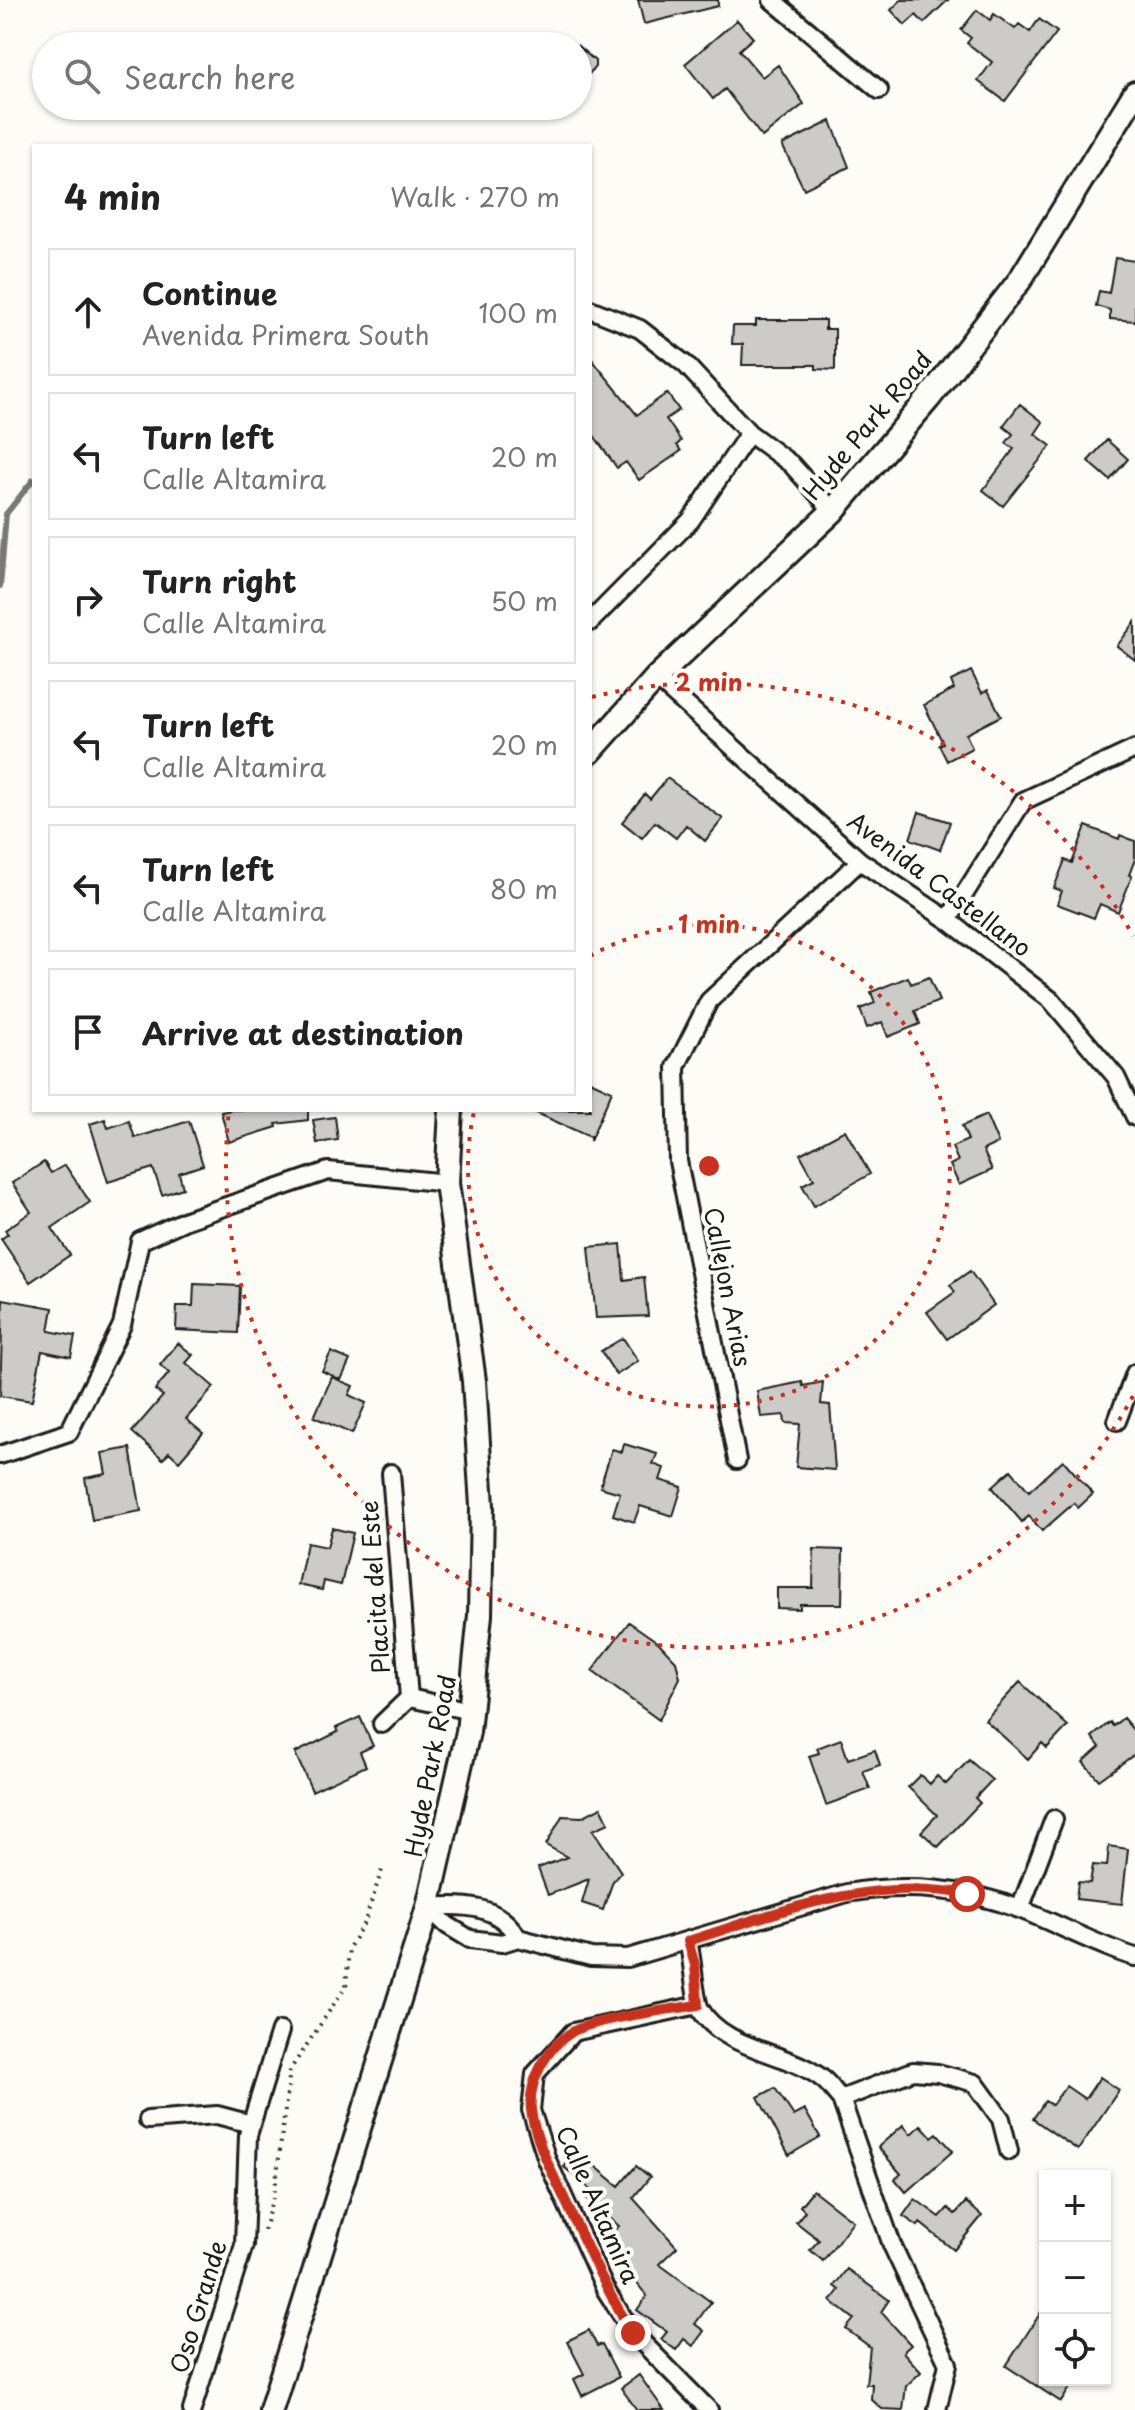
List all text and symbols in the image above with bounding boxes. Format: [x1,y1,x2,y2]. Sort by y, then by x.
search box [32,32,592,120]
icon: search [60,54,104,98]
text: Search here [124,54,296,99]
text: 4 min [64,170,161,222]
text: Walk · 270 m [390,177,560,216]
text: Continue [142,270,277,315]
icon: ahead [66,290,110,334]
text: 100 m [478,293,558,332]
text: Avenida Primera South [142,315,430,354]
street label: Hyde Park Road [793,342,940,507]
text: Turn left [142,414,274,459]
icon: left [66,434,110,478]
text: 20 m [491,437,558,476]
text: Calle Altamira [142,459,326,498]
text: Turn right [142,558,297,603]
icon: right [66,578,110,622]
text: 50 m [491,581,558,620]
text: Calle Altamira [142,603,326,642]
text: 2 min [675,663,743,699]
text: Turn left [142,702,274,747]
icon: left [66,722,110,766]
text: 20 m [491,725,558,764]
text: Calle Altamira [142,747,326,786]
street label: Avenida Castellano [841,802,1040,965]
text: Turn left [142,846,274,891]
icon: left [66,866,110,910]
text: 80 m [490,869,558,908]
text: Calle Altamira [142,891,326,930]
text: 1 min [678,905,740,941]
icon: arrive [66,1010,110,1054]
text: Arrive at destination [142,1010,464,1055]
centre of rings [695,1152,723,1180]
street label: Callejon Arias [696,1204,762,1369]
street label: Placita del Este [350,1499,398,1675]
street label: Hyde Park Road [394,1671,464,1860]
route start [949,1876,985,1912]
street label: Calle Altamira [548,2119,650,2289]
map controls [1039,2170,1111,2386]
button: + [1039,2170,1111,2242]
street label: Oso Grande [160,2236,234,2377]
button: − [1039,2242,1111,2314]
button: locate [1039,2314,1111,2386]
route end [615,2315,651,2351]

